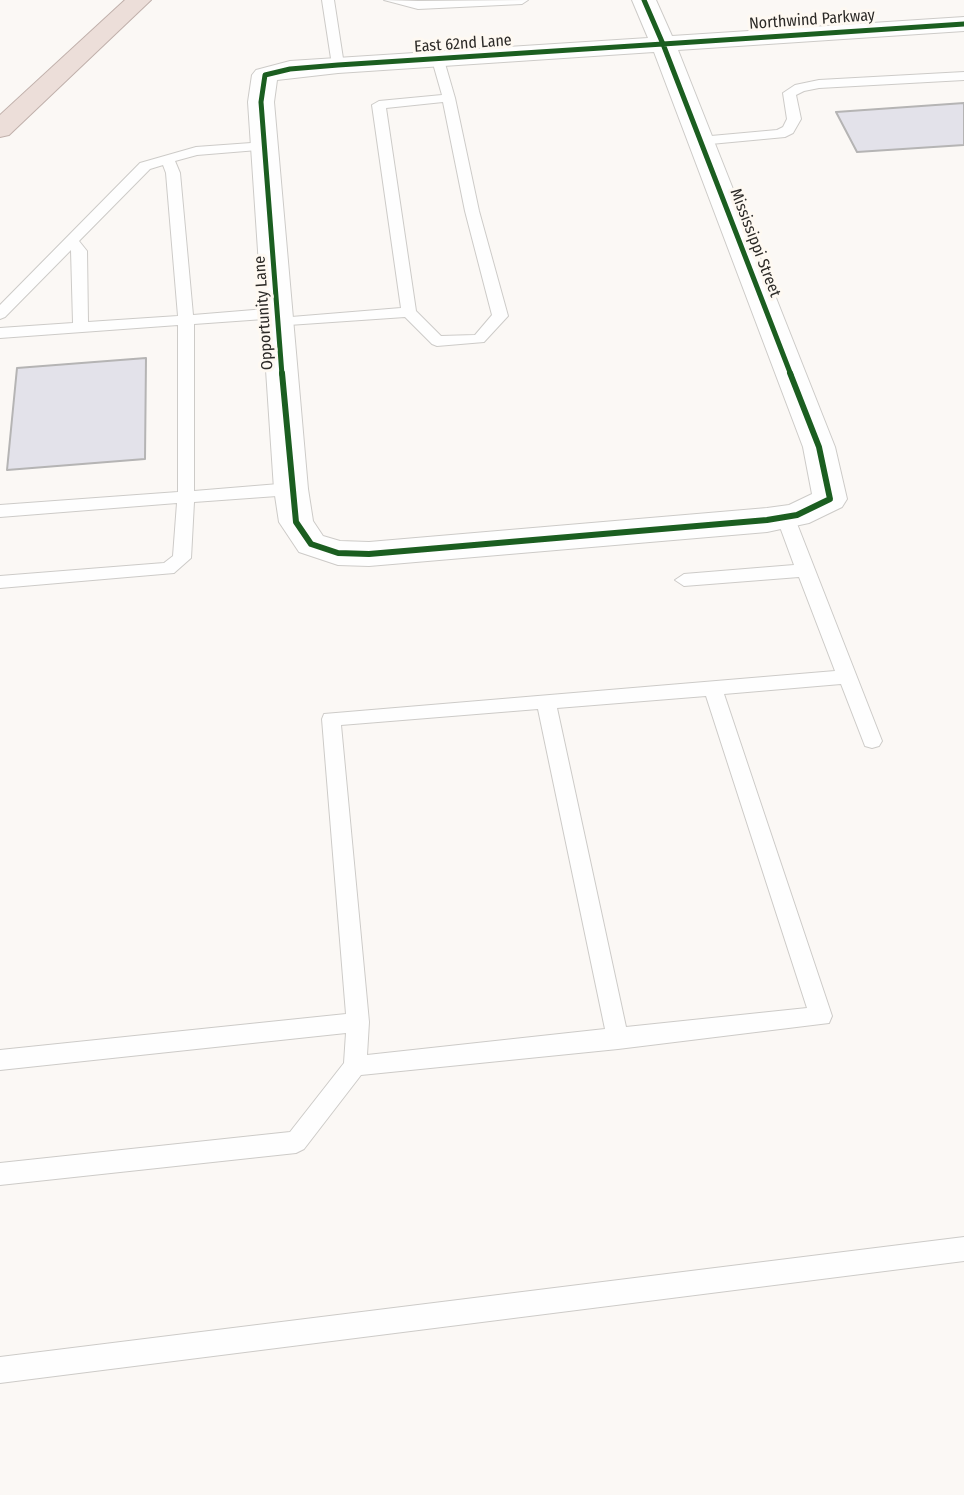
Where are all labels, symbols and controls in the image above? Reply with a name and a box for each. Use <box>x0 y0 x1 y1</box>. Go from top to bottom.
street label: Northwind Parkway <box>748 6 876 34</box>
street label: East 62nd Lane <box>414 31 512 57</box>
street label: Mississippi Street <box>725 186 785 300</box>
street label: Opportunity Lane <box>250 255 278 371</box>

